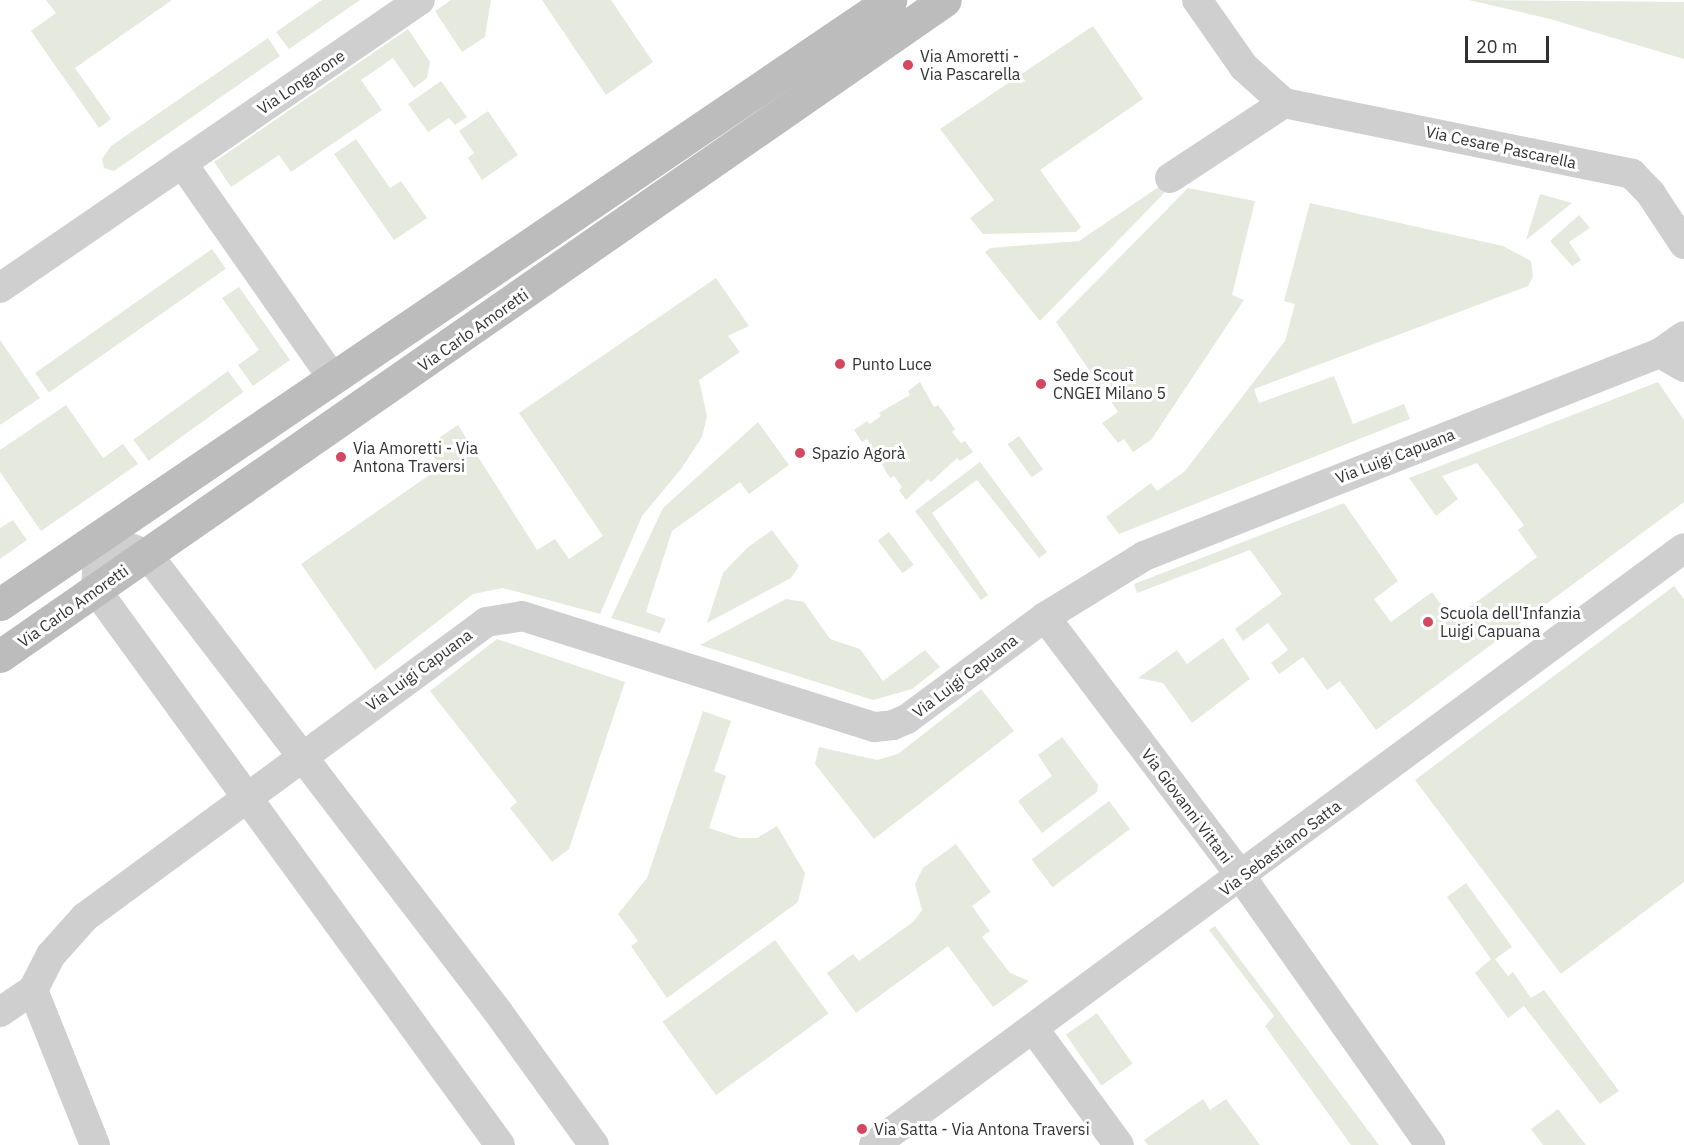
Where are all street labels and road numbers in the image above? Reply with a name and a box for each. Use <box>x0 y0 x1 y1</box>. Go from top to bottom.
street label: Via Longarone <box>254 46 348 118</box>
street label: Via Cesare Pascarella <box>1424 122 1578 172</box>
street label: Via Carlo Amoretti <box>414 285 532 375</box>
street label: Via Luigi Capuana <box>1333 424 1457 488</box>
street label: Via Carlo Amoretti <box>14 561 132 651</box>
street label: Via Luigi Capuana <box>362 625 476 715</box>
street label: Via Luigi Capuana <box>909 630 1021 722</box>
street label: Via Giovanni Vittani <box>1138 745 1236 867</box>
street label: Via Sebastiano Satta <box>1215 796 1345 900</box>

